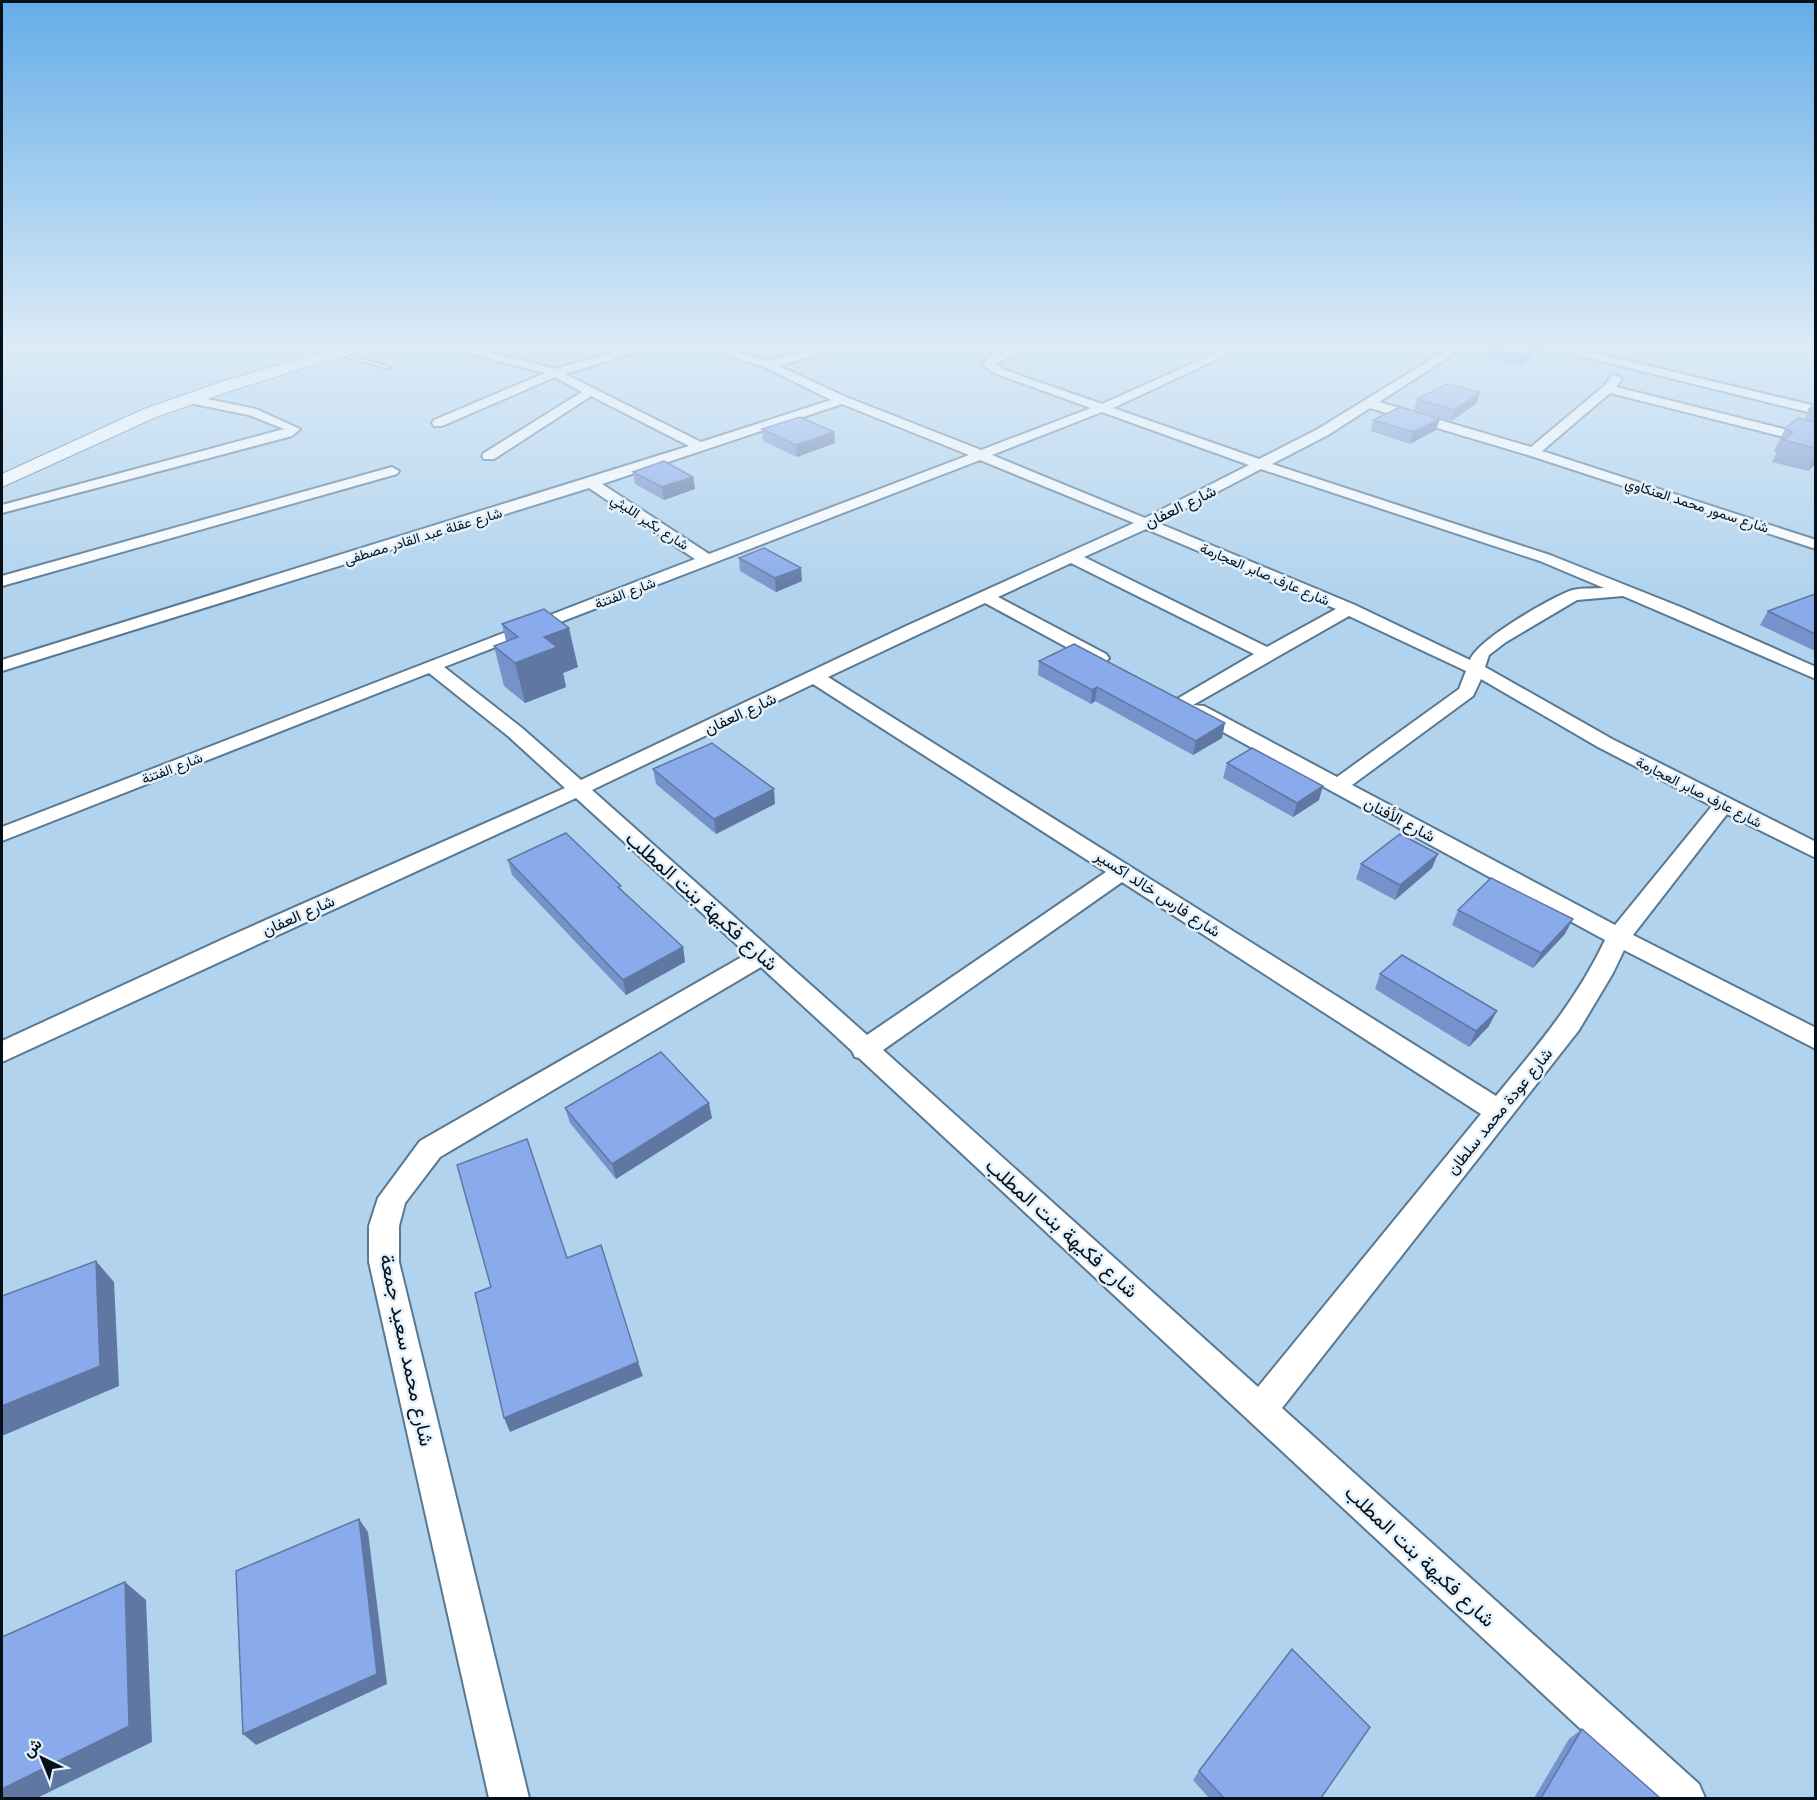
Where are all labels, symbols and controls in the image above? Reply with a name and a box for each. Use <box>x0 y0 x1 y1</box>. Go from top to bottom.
street label: شارع سمور محمد العنكاوي <box>1622 473 1771 540</box>
street label: شارع العفان <box>1141 480 1220 534</box>
street label: شارع بكير الليثي <box>606 490 692 556</box>
street label: شارع عقلة عبد القادر مصطفى <box>342 503 505 571</box>
street label: شارع عارف صابر العجارمة <box>1197 539 1332 611</box>
street label: شارع الفتنة <box>592 573 659 615</box>
street label: شارع العفان <box>701 688 780 740</box>
street label: شارع الفتنة <box>139 748 206 790</box>
street label: شارع عارف صابر العجارمة <box>1632 752 1765 833</box>
street label: شارع الأفنان <box>1360 792 1439 848</box>
street label: شارع فكيهة بنت المطلب <box>619 826 783 977</box>
street label: شارع فارس خالد اكسير <box>1090 844 1224 943</box>
street label: شارع العفان <box>259 890 338 942</box>
street label: شارع عودة محمد سلطان <box>1442 1044 1558 1180</box>
street label: شارع فكيهة بنت المطلب <box>979 1153 1143 1304</box>
street label: شارع محمد سعيد جمعة <box>373 1252 439 1449</box>
street label: شارع فكيهة بنت المطلب <box>1338 1480 1500 1633</box>
north arrow <box>12 1728 72 1788</box>
text: ش <box>18 1733 46 1761</box>

